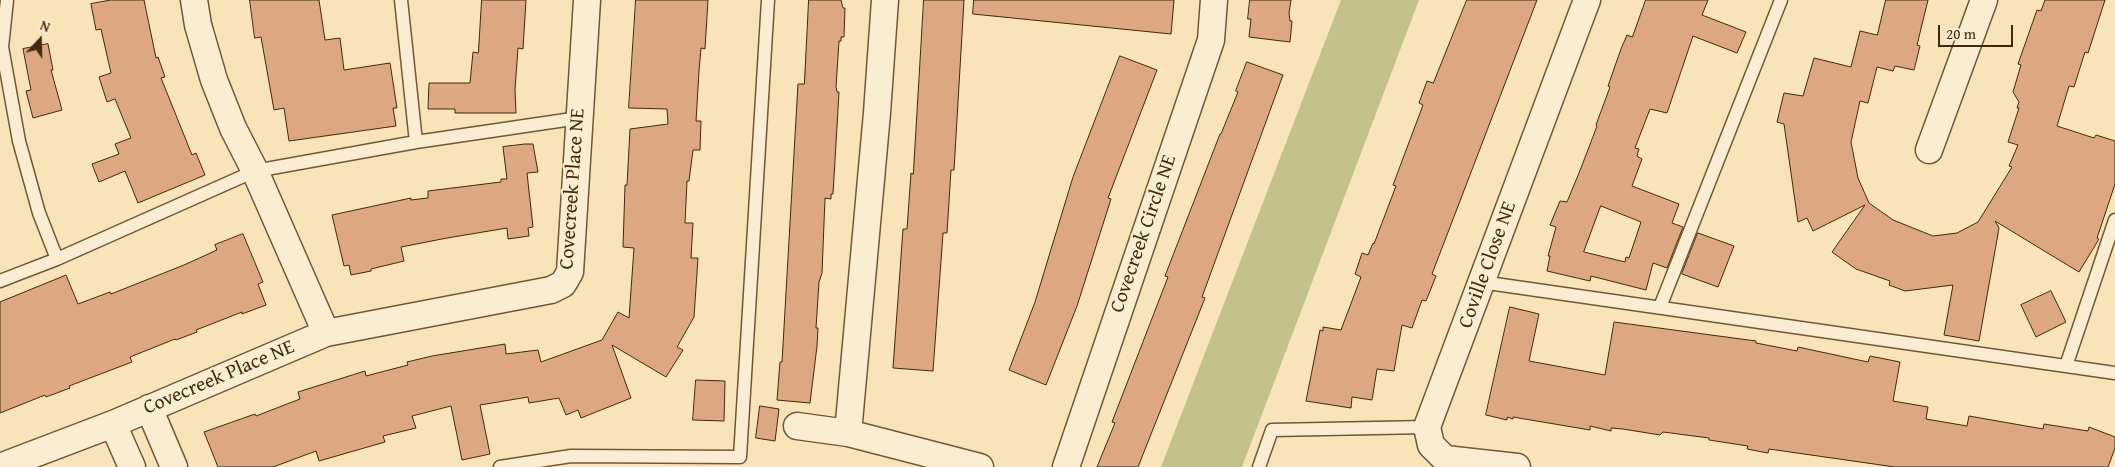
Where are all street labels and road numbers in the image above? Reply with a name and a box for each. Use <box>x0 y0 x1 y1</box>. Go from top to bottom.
street label: Covecreek Place NE <box>555 108 591 270</box>
street label: Covecreek Circle NE <box>1106 152 1182 316</box>
street label: Coville Close NE <box>1454 198 1522 332</box>
street label: Covecreek Place NE <box>140 335 298 421</box>

